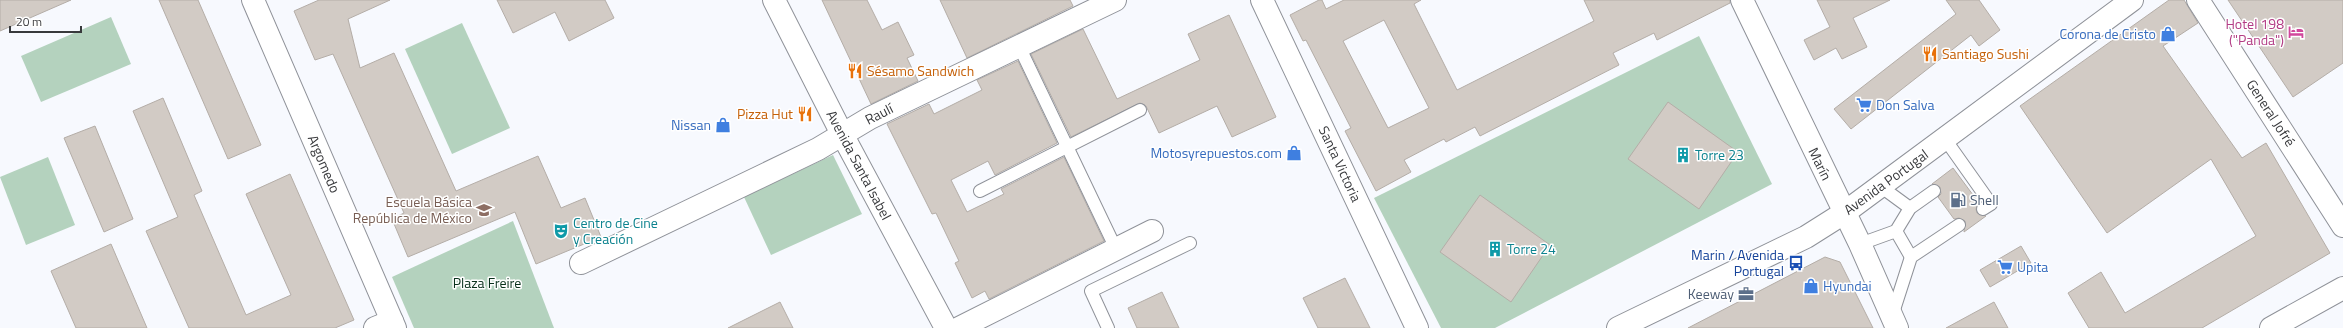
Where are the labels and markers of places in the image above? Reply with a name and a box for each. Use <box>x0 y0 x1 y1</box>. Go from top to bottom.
place label: Hotel 198 ("Panda") <box>2225 13 2284 50</box>
place label: Corona de Cristo <box>2060 23 2156 44</box>
hotel icon: Hotel 198 ("Panda") <box>2287 23 2305 41</box>
shop icon: Corona de Cristo <box>2159 25 2177 43</box>
place label: Santiago Sushi <box>1942 43 2029 64</box>
restaurant icon: Santiago Sushi <box>1921 45 1939 63</box>
place label: Sésamo Sandwich <box>867 60 974 81</box>
restaurant icon: Sésamo Sandwich <box>846 62 864 80</box>
place label: Don Salva <box>1876 94 1935 115</box>
supermarket icon: Don Salva <box>1855 96 1873 114</box>
place label: Pizza Hut <box>737 103 793 124</box>
restaurant icon: Pizza Hut <box>796 105 814 123</box>
place label: Nissan <box>671 114 711 135</box>
shop icon: Nissan <box>714 116 732 134</box>
place label: Motosyrepuestos.com <box>1150 142 1282 163</box>
shop icon: Motosyrepuestos.com <box>1285 144 1303 162</box>
place label: Torre 23 <box>1695 144 1744 165</box>
building icon: Torre 23 <box>1674 146 1692 164</box>
place label: Shell <box>1970 189 1999 210</box>
place label: Escuela Básica República de México <box>353 191 472 228</box>
fuel station icon: Shell <box>1949 191 1967 209</box>
school or university icon: Escuela Básica República de México <box>475 201 493 219</box>
place label: Centro de Cine y Creación <box>573 212 658 249</box>
theatre icon: Centro de Cine y Creación <box>552 222 570 240</box>
place label: Torre 24 <box>1507 238 1556 259</box>
building icon: Torre 24 <box>1486 240 1504 258</box>
place label: Marin / Avenida Portugal <box>1691 244 1784 281</box>
bus stop icon: Marin / Avenida Portugal <box>1787 254 1805 272</box>
place label: Upita <box>2017 256 2048 277</box>
supermarket icon: Upita <box>1996 258 2014 276</box>
place label: Hyundai <box>1823 275 1872 296</box>
shop icon: Hyundai <box>1802 277 1820 295</box>
place label: Keeway <box>1688 283 1734 304</box>
office icon: Keeway <box>1737 285 1755 303</box>

